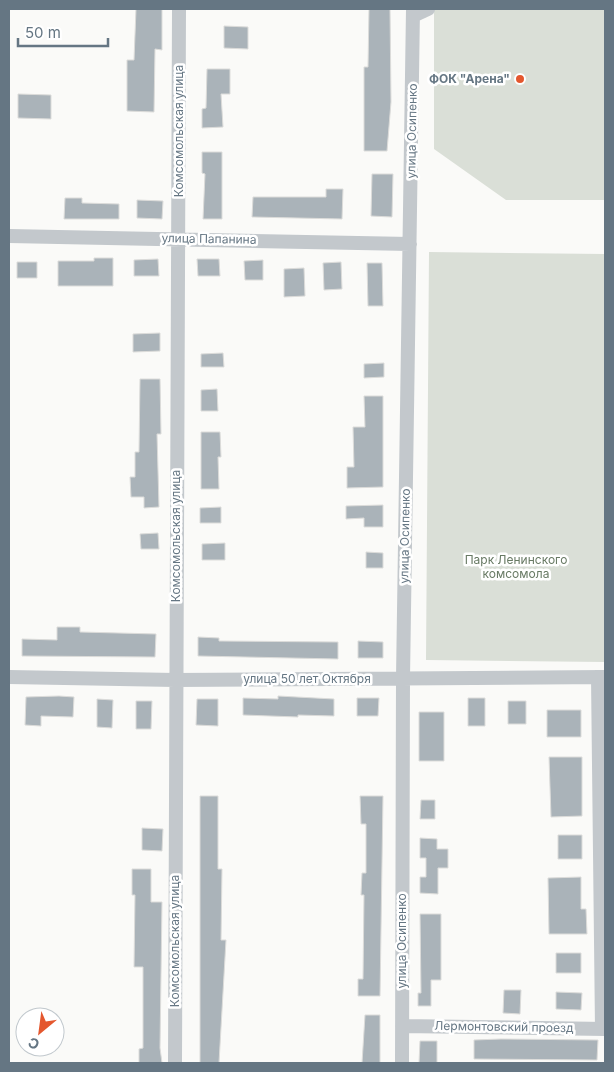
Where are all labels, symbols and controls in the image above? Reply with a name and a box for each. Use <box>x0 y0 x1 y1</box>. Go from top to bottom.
scale bar <box>18 15 108 47</box>
text: 50 m <box>25 23 61 42</box>
street label: Комсомольская улица <box>171 65 186 197</box>
place label: ФОК "Арена" <box>429 71 510 86</box>
marker: ФОК "Арена" <box>514 73 526 85</box>
street label: улица Осипенко <box>403 83 420 179</box>
street label: улица Папанина <box>161 230 257 247</box>
street label: Комсомольская улица <box>168 470 183 602</box>
street label: улица Осипенко <box>396 488 413 584</box>
park label: Парк Ленинского комсомола <box>465 552 567 581</box>
street label: улица 50 лет Октября <box>243 671 371 686</box>
street label: Комсомольская улица <box>167 875 182 1007</box>
street label: улица Осипенко <box>394 893 409 989</box>
north arrow <box>15 1007 65 1057</box>
street label: Лермонтовский проезд <box>434 1018 574 1035</box>
text: С <box>25 1034 42 1054</box>

